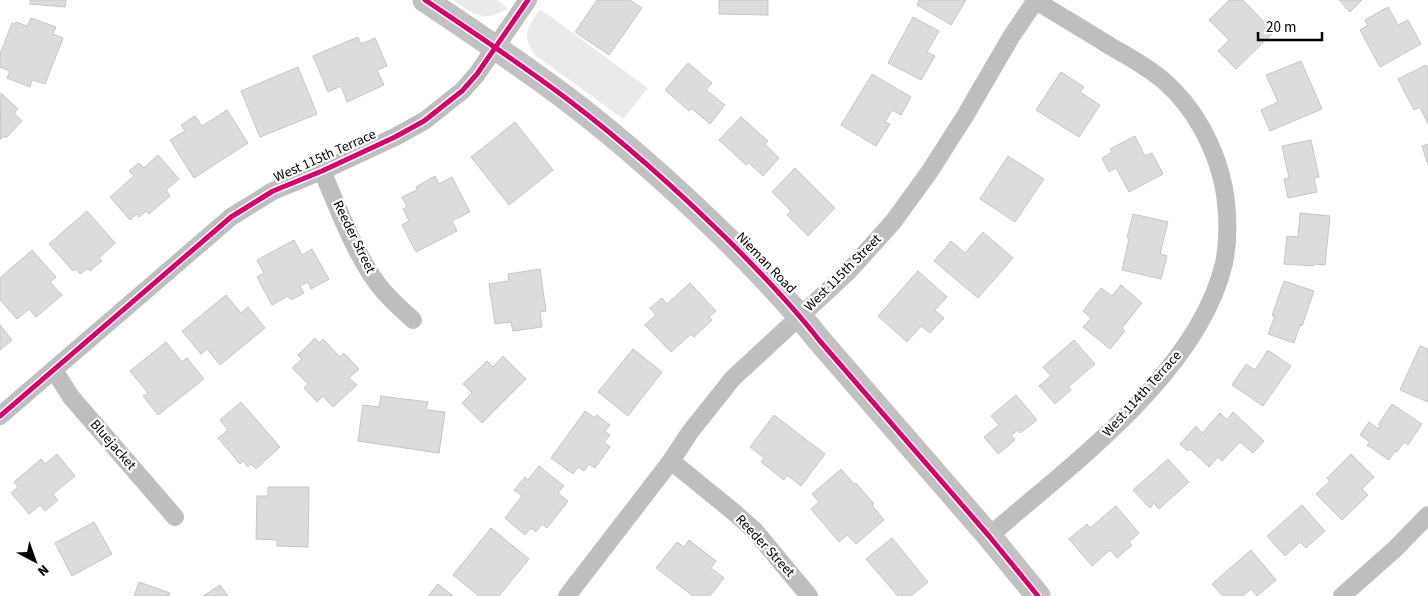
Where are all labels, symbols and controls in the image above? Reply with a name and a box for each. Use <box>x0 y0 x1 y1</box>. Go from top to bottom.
scale bar <box>1258 10 1322 42</box>
text: 20 m <box>1266 17 1296 38</box>
street label: West 115th Terrace <box>271 124 379 188</box>
street label: Reeder Street <box>328 197 380 277</box>
street label: Nieman Road <box>731 228 801 298</box>
street label: West 115th Street <box>800 230 886 316</box>
street label: West 114th Terrace <box>1098 346 1186 442</box>
street label: Bluejacket <box>85 415 141 475</box>
street label: Reeder Street <box>731 510 799 582</box>
north arrow <box>10 536 60 586</box>
text: N <box>33 559 53 581</box>

